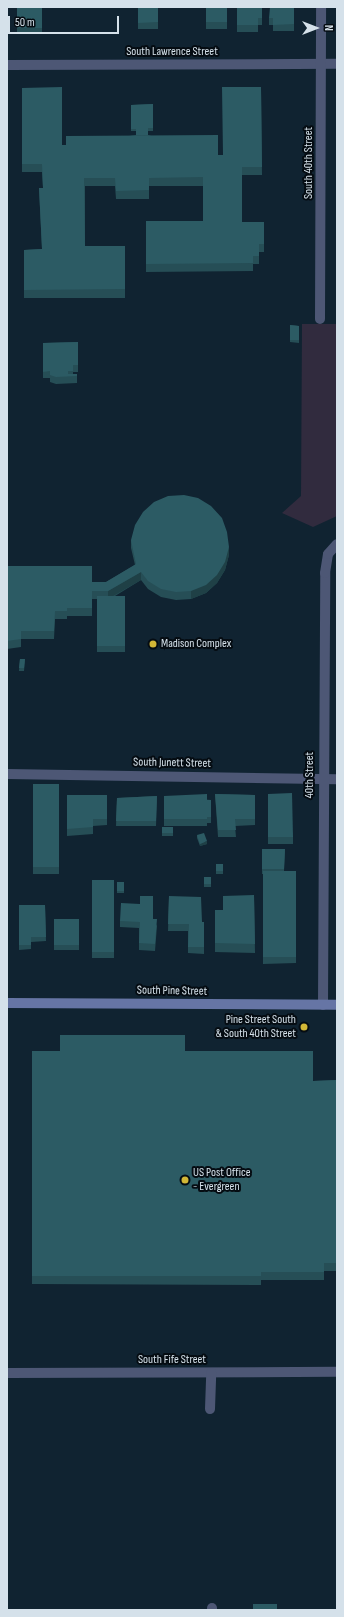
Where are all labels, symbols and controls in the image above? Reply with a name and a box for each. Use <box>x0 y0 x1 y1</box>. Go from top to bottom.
scale bar <box>10 8 121 34</box>
north arrow <box>296 8 336 48</box>
text: 50 m <box>15 15 35 30</box>
text: N <box>322 25 335 31</box>
street label: South Lawrence Street <box>126 45 218 59</box>
street label: South 40th Street <box>302 127 316 199</box>
place label: Madison Complex <box>161 637 231 651</box>
marker: Madison Complex <box>148 639 158 649</box>
street label: 40th Street <box>303 752 317 798</box>
street label: South Junett Street <box>133 755 211 771</box>
street label: South Pine Street <box>137 983 207 999</box>
place label: Pine Street South & South 40th Street <box>216 1013 296 1041</box>
marker: Pine Street South & South 40th Street <box>299 1022 309 1032</box>
place label: US Post Office - Evergreen <box>193 1166 251 1194</box>
marker: US Post Office - Evergreen <box>180 1175 190 1185</box>
street label: South Fife Street <box>138 1353 206 1367</box>

